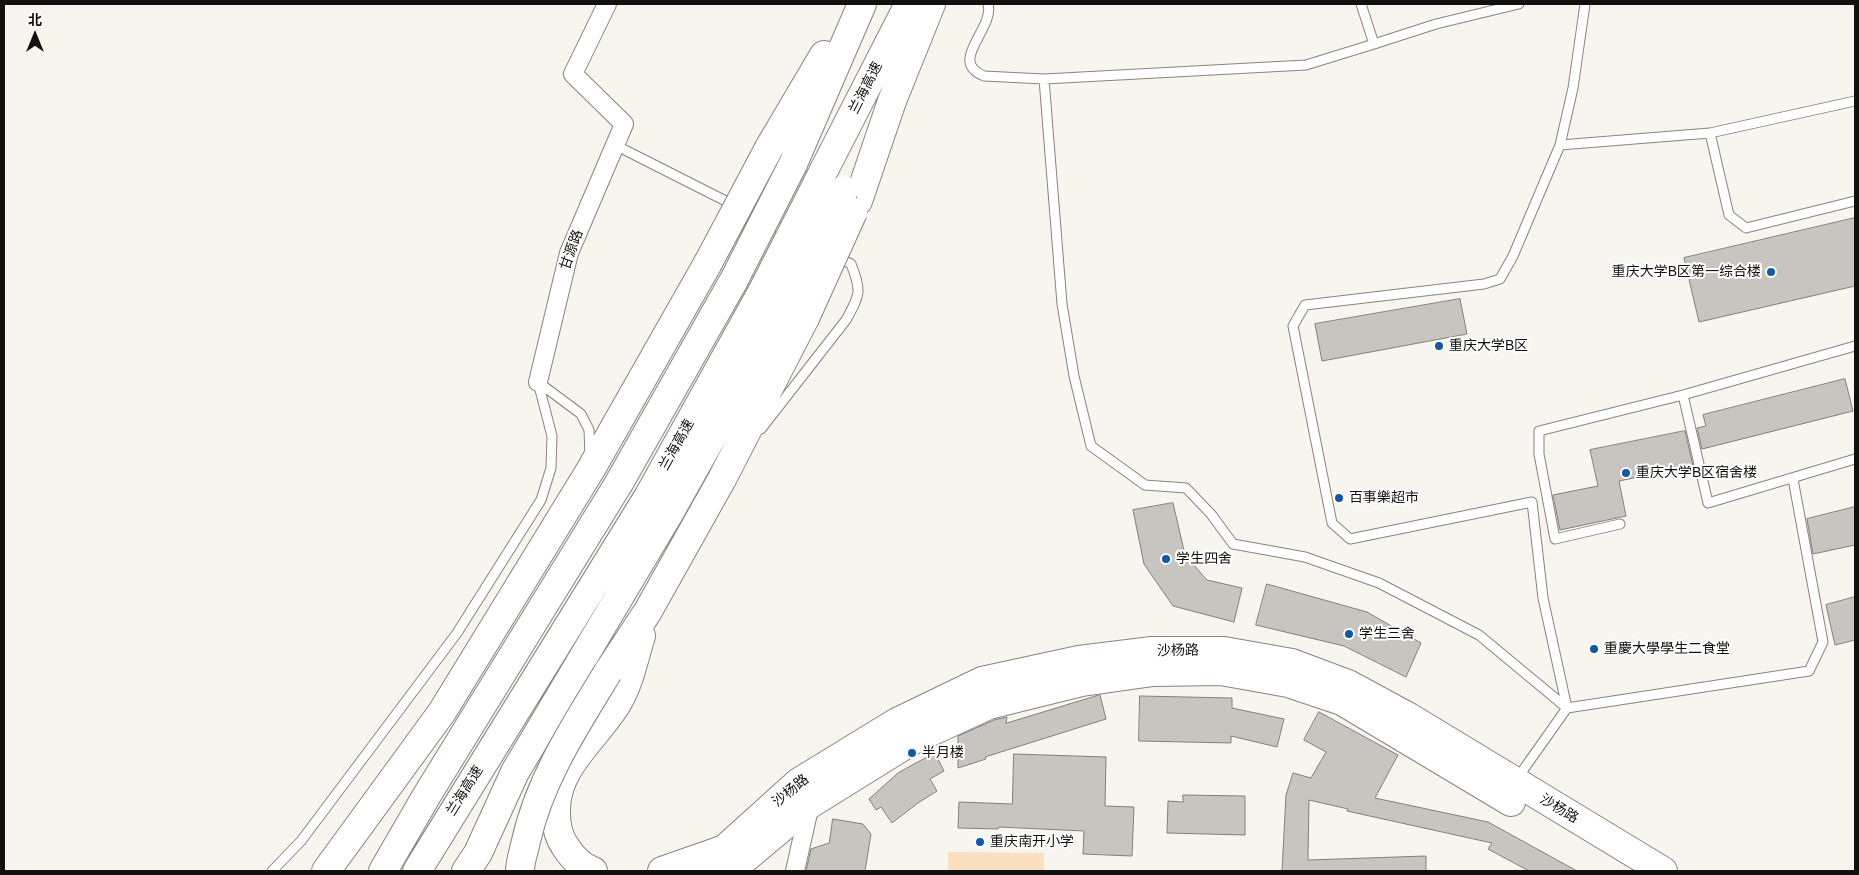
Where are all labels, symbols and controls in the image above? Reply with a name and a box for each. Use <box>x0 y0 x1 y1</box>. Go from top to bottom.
north arrow <box>10 10 60 60</box>
text: 北 <box>28 12 42 28</box>
street label: 兰海高速 <box>846 59 886 117</box>
street label: 甘源路 <box>557 227 587 273</box>
place label: 重庆大学B区第一综合楼 <box>1612 264 1761 280</box>
marker: 重庆大学B区第一综合楼 <box>1765 266 1777 278</box>
place label: 重庆大学B区 <box>1449 338 1528 354</box>
marker: 重庆大学B区 <box>1433 340 1445 352</box>
street label: 兰海高速 <box>656 416 698 474</box>
place label: 重庆大学B区宿舍楼 <box>1636 465 1757 481</box>
marker: 重庆大学B区宿舍楼 <box>1620 467 1632 479</box>
place label: 百事樂超市 <box>1349 490 1419 506</box>
marker: 百事樂超市 <box>1333 492 1345 504</box>
place label: 学生四舍 <box>1176 551 1232 567</box>
marker: 学生四舍 <box>1160 553 1172 565</box>
place label: 学生三舍 <box>1359 626 1415 642</box>
marker: 学生三舍 <box>1343 628 1355 640</box>
place label: 重慶大學學生二食堂 <box>1604 641 1730 657</box>
street label: 沙杨路 <box>1157 642 1199 660</box>
marker: 重慶大學學生二食堂 <box>1588 643 1600 655</box>
place label: 半月楼 <box>922 745 964 761</box>
marker: 半月楼 <box>906 747 918 759</box>
street label: 兰海高速 <box>443 763 487 819</box>
street label: 沙杨路 <box>769 771 813 811</box>
street label: 沙杨路 <box>1537 791 1581 827</box>
place label: 重庆南开小学 <box>990 834 1074 850</box>
marker: 重庆南开小学 <box>974 836 986 848</box>

